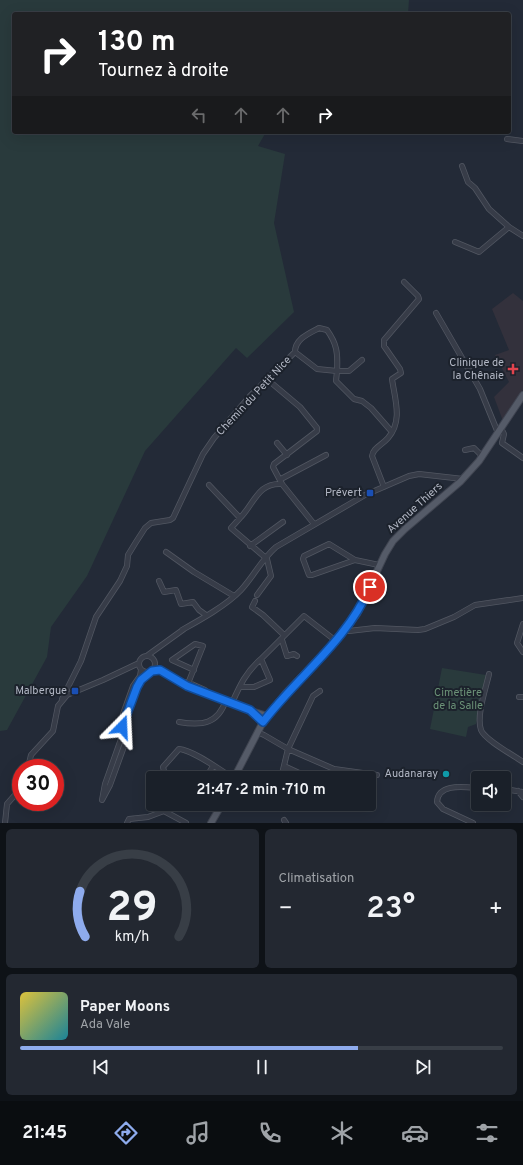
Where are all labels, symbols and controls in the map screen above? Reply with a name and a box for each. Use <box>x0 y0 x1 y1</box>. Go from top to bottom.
text: 130 m <box>98 25 176 61</box>
icon: right <box>32 28 84 80</box>
text: Tournez à droite <box>98 60 229 83</box>
icon: left <box>188 104 210 126</box>
icon: ahead <box>230 104 252 126</box>
icon: ahead <box>272 104 294 126</box>
icon: right <box>314 104 336 126</box>
street label: Chemin du Petit Nice <box>214 353 295 439</box>
place label: Clinique de la Chênaie <box>449 356 504 383</box>
marker: Clinique de la Chênaie <box>507 363 519 375</box>
street label: Avenue Thiers <box>384 479 446 537</box>
place label: Prévert <box>325 486 362 500</box>
marker: Prévert <box>365 488 375 498</box>
pin <box>353 570 387 604</box>
icon: arrive <box>359 576 381 598</box>
place label: Malbergue <box>15 684 67 698</box>
marker: Malbergue <box>70 686 80 696</box>
park label: Cimetière de la Salle <box>433 686 483 713</box>
position arrow <box>101 706 143 748</box>
speed limit sign: 30 <box>12 759 64 811</box>
place label: Audanaray <box>385 767 438 781</box>
marker: Audanaray <box>441 769 451 779</box>
map controls <box>471 771 511 811</box>
button: sound <box>471 771 511 811</box>
text: 21:47 · 2 min · 710 m <box>196 781 326 800</box>
text: Climatisation <box>279 871 354 887</box>
text: 29 <box>107 882 158 935</box>
text: 23° <box>366 891 415 928</box>
text: − <box>279 896 293 923</box>
text: + <box>489 896 503 923</box>
text: km/h <box>115 927 150 945</box>
text: Paper Moons <box>80 998 170 1017</box>
text: Ada Vale <box>80 1017 130 1033</box>
icon: previous <box>90 1056 112 1078</box>
icon: pause <box>251 1056 273 1078</box>
icon: next <box>412 1056 434 1078</box>
icon: directions <box>112 1119 140 1147</box>
icon: music <box>184 1119 212 1147</box>
icon: phone <box>256 1119 284 1147</box>
icon: climate <box>328 1119 356 1147</box>
icon: car <box>401 1119 429 1147</box>
icon: filters <box>473 1119 501 1147</box>
text: 21:45 <box>22 1122 67 1145</box>

